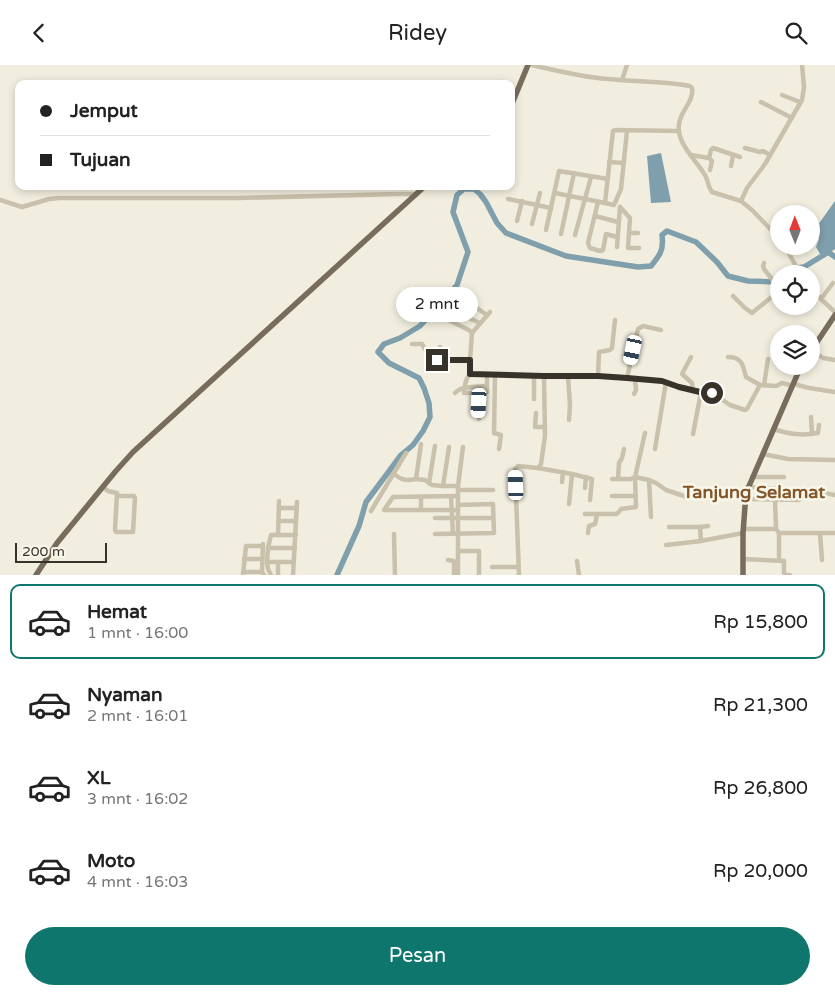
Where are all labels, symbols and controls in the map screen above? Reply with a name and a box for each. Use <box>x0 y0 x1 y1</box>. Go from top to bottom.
icon: back <box>25 19 53 47</box>
icon: search <box>782 19 810 47</box>
text: Ridey <box>388 20 447 46</box>
text: Jemput <box>70 100 138 122</box>
text: Tujuan <box>70 149 131 171</box>
north arrow <box>770 205 820 255</box>
map controls <box>770 205 820 375</box>
button: locate <box>770 265 820 315</box>
callout: 2 mnt <box>396 287 478 323</box>
text: 2 mnt <box>415 294 459 314</box>
button: layers <box>770 325 820 375</box>
car <box>622 334 643 366</box>
route end <box>426 349 448 371</box>
route start <box>701 382 723 404</box>
car <box>470 388 487 418</box>
car <box>507 470 524 500</box>
district label: Tanjung Selamat <box>682 481 825 503</box>
scale bar <box>15 540 108 563</box>
text: 200 m <box>22 543 65 560</box>
icon: car <box>27 599 72 644</box>
text: Hemat <box>87 601 147 623</box>
text: Rp 15,800 <box>713 611 808 633</box>
text: 1 mnt · 16:00 <box>87 623 188 643</box>
icon: car <box>27 682 72 727</box>
text: Nyaman <box>87 684 163 706</box>
text: Rp 21,300 <box>713 694 808 716</box>
text: 2 mnt · 16:01 <box>87 706 188 726</box>
icon: car <box>27 765 72 810</box>
text: XL <box>87 767 111 789</box>
text: Rp 26,800 <box>713 777 808 799</box>
text: 3 mnt · 16:02 <box>87 789 188 809</box>
icon: car <box>27 848 72 893</box>
text: Moto <box>87 850 135 872</box>
text: Rp 20,000 <box>713 860 808 882</box>
text: 4 mnt · 16:03 <box>87 872 188 892</box>
button: Pesan <box>25 927 810 985</box>

